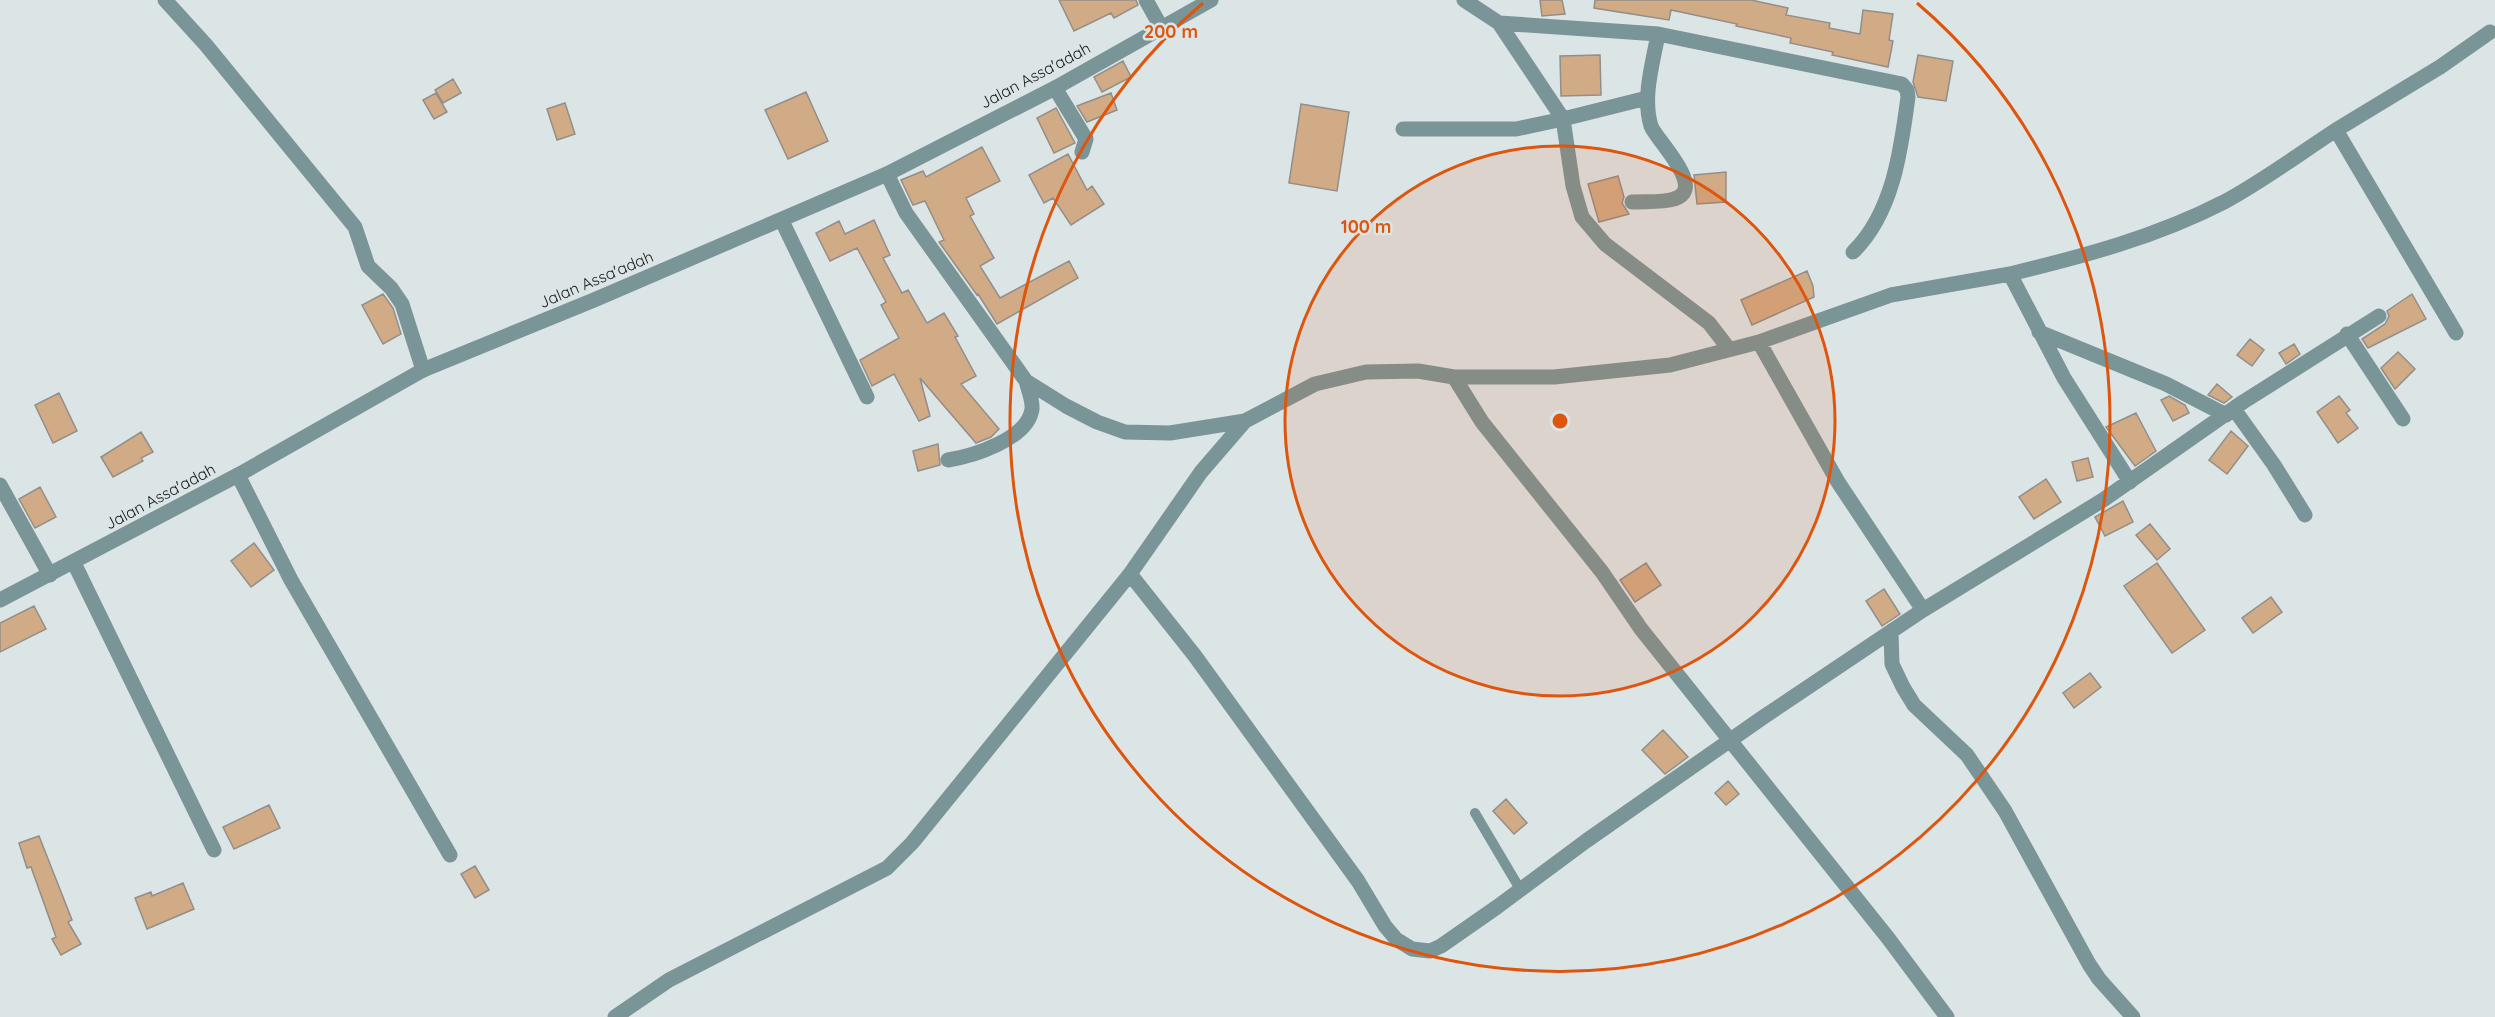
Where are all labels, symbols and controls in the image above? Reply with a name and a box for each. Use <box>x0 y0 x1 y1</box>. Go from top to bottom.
text: 200 m <box>1144 20 1198 43</box>
street label: Jalan Assa'adah <box>976 37 1094 113</box>
text: 100 m <box>1341 215 1391 238</box>
street label: Jalan Assa'adah <box>536 246 656 312</box>
centre of rings <box>1550 411 1570 431</box>
street label: Jalan Assa'adah <box>101 458 219 534</box>

